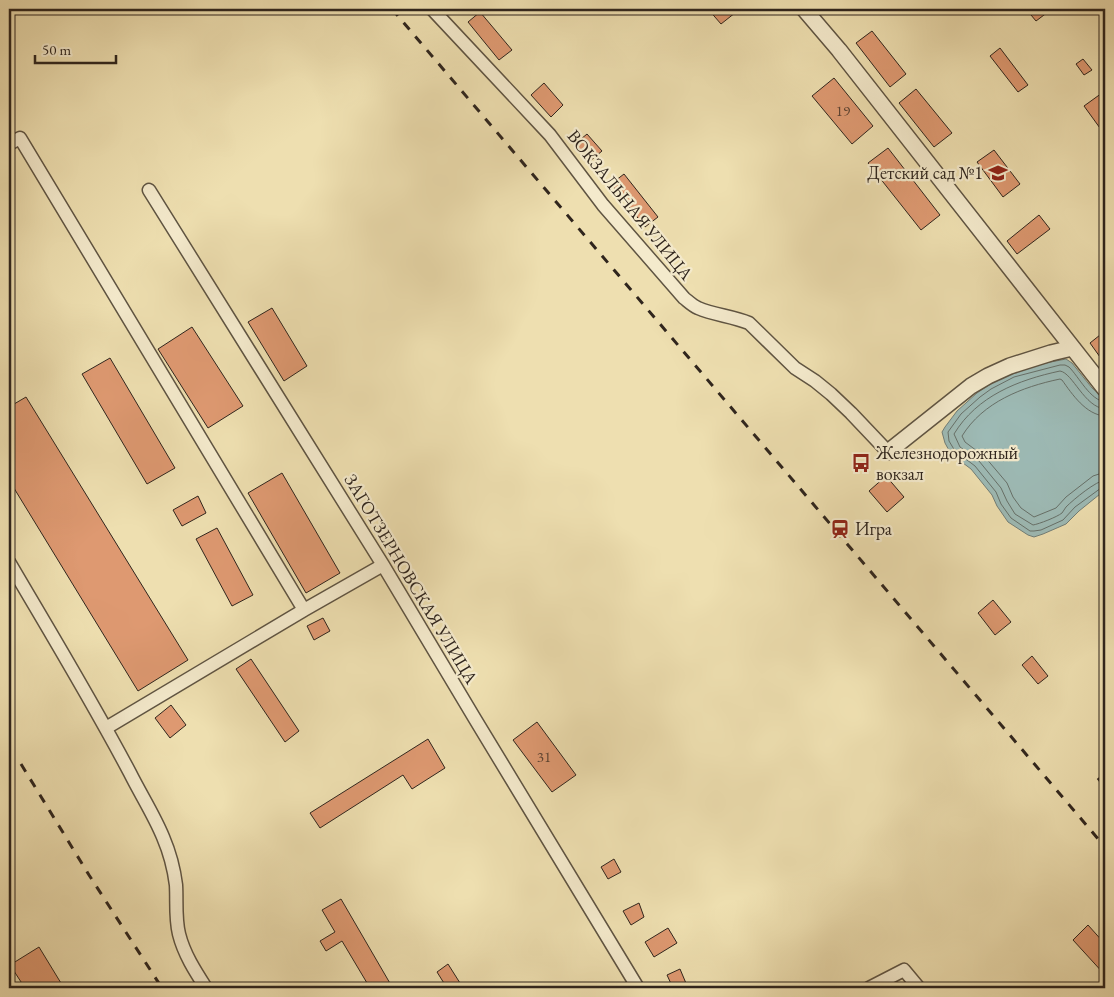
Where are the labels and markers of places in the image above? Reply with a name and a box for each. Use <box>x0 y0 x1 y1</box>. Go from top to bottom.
place label: Детский сад №1 <box>867 161 983 184</box>
school or university icon: Детский сад №1 <box>987 162 1009 184</box>
place label: Железнодорожный вокзал <box>875 441 1019 485</box>
bus stop icon: Железнодорожный вокзал <box>850 452 872 474</box>
place label: Игра <box>855 517 893 540</box>
station icon: Игра <box>829 518 851 540</box>

